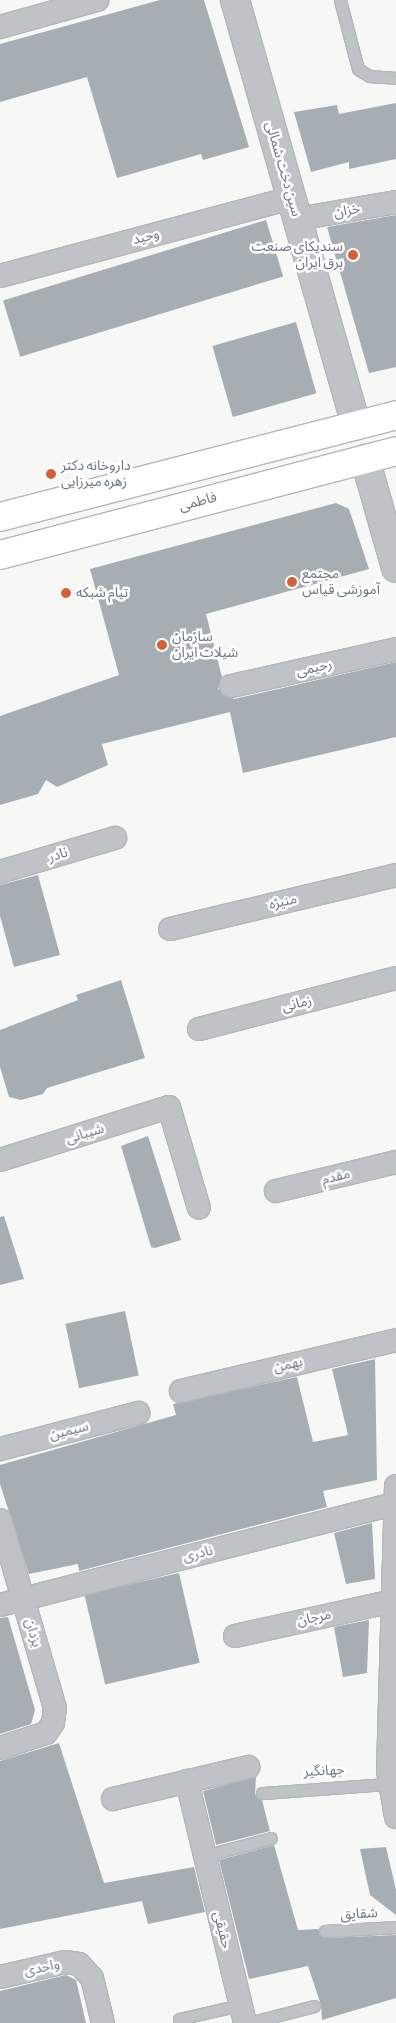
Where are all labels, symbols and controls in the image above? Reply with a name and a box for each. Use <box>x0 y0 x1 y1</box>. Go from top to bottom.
street label: سین دخت شمالی <box>261 119 305 219</box>
street label: خزان <box>333 200 361 222</box>
street label: وحید <box>131 225 161 249</box>
place label: سندیکای صنعت برق ایران <box>251 239 343 272</box>
marker: سندیکای صنعت برق ایران <box>347 249 359 261</box>
place label: داروخانه دکتر زهره میرزایی <box>61 458 131 491</box>
marker: داروخانه دکتر زهره میرزایی <box>45 468 57 480</box>
street label: فاطمی <box>177 489 219 515</box>
place label: مجتمع آموزشی قیاس <box>302 566 380 598</box>
marker: مجتمع آموزشی قیاس <box>286 576 298 588</box>
place label: تیام شبکه <box>76 585 128 601</box>
marker: تیام شبکه <box>60 587 72 599</box>
place label: سازمان شیلات ایران <box>172 629 238 662</box>
marker: سازمان شیلات ایران <box>156 639 168 651</box>
street label: رحیمی <box>294 656 334 680</box>
street label: نادر <box>46 844 70 866</box>
street label: منیژه <box>267 891 299 913</box>
street label: زمانی <box>280 992 314 1016</box>
street label: شیبانی <box>64 1120 106 1148</box>
street label: مقدم <box>320 1165 352 1189</box>
street label: بهمن <box>272 1354 304 1376</box>
street label: سیمین <box>48 1418 90 1444</box>
street label: نادری <box>181 1542 215 1566</box>
street label: مرجان <box>296 1606 332 1630</box>
street label: یزدان <box>21 1617 45 1649</box>
street label: جهانگیر <box>303 1762 345 1780</box>
street label: شقایق <box>340 1905 378 1923</box>
street label: حقیقی <box>209 1910 235 1950</box>
street label: واحدی <box>23 1956 61 1980</box>

